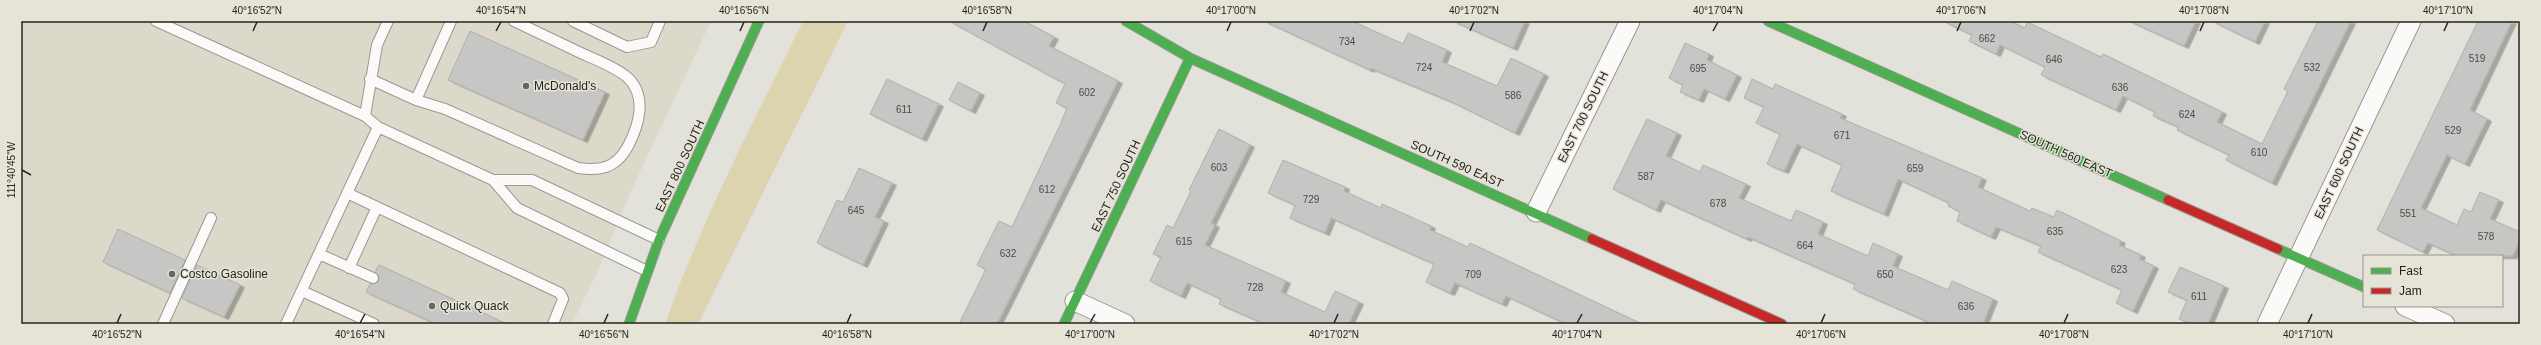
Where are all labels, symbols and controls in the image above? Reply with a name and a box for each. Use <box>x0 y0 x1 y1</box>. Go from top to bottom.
text: 40°16'52"N <box>232 5 282 16</box>
text: 40°16'54"N <box>476 5 526 16</box>
text: 40°16'56"N <box>719 5 769 16</box>
text: 40°16'58"N <box>962 5 1012 16</box>
text: 40°17'00"N <box>1206 5 1256 16</box>
text: 40°17'02"N <box>1449 5 1499 16</box>
text: 40°17'04"N <box>1693 5 1743 16</box>
text: 40°17'06"N <box>1936 5 1986 16</box>
text: 40°17'08"N <box>2179 5 2229 16</box>
text: 40°17'10"N <box>2423 5 2473 16</box>
house number: 662 <box>1979 33 1996 44</box>
house number: 734 <box>1339 36 1356 47</box>
house number: 519 <box>2469 53 2486 64</box>
house number: 646 <box>2046 54 2063 65</box>
house number: 724 <box>1416 62 1433 73</box>
house number: 532 <box>2304 62 2321 73</box>
house number: 695 <box>1690 63 1707 74</box>
street label: EAST 700 SOUTH <box>1555 69 1611 165</box>
place label: McDonald's <box>534 79 596 93</box>
marker: McDonald's <box>521 81 531 91</box>
house number: 636 <box>2112 82 2129 93</box>
house number: 602 <box>1079 87 1096 98</box>
house number: 586 <box>1505 90 1522 101</box>
house number: 611 <box>896 104 912 115</box>
house number: 624 <box>2179 109 2196 120</box>
street label: EAST 800 SOUTH <box>653 118 707 214</box>
street label: EAST 600 SOUTH <box>2312 125 2366 221</box>
house number: 529 <box>2445 125 2462 136</box>
street label: SOUTH 560 EAST <box>2017 127 2115 181</box>
house number: 671 <box>1834 130 1851 141</box>
street label: SOUTH 590 EAST <box>1408 137 1506 191</box>
street label: EAST 750 SOUTH <box>1089 138 1143 234</box>
text: 111°40'45"W <box>6 141 17 198</box>
house number: 610 <box>2251 147 2268 158</box>
house number: 603 <box>1211 162 1228 173</box>
house number: 659 <box>1907 163 1924 174</box>
house number: 587 <box>1638 171 1655 182</box>
house number: 612 <box>1039 184 1056 195</box>
house number: 729 <box>1303 194 1320 205</box>
house number: 678 <box>1710 198 1727 209</box>
house number: 645 <box>848 205 865 216</box>
house number: 551 <box>2400 208 2417 219</box>
house number: 635 <box>2047 226 2064 237</box>
house number: 578 <box>2478 231 2495 242</box>
house number: 615 <box>1176 236 1193 247</box>
house number: 664 <box>1797 240 1814 251</box>
house number: 632 <box>1000 248 1017 259</box>
legend <box>2363 255 2503 307</box>
house number: 623 <box>2111 264 2128 275</box>
text: Fast <box>2399 264 2423 278</box>
place label: Costco Gasoline <box>180 267 268 281</box>
marker: Costco Gasoline <box>167 269 177 279</box>
house number: 709 <box>1465 269 1482 280</box>
house number: 650 <box>1877 269 1894 280</box>
house number: 728 <box>1247 282 1264 293</box>
text: Jam <box>2399 284 2422 298</box>
house number: 611 <box>2191 291 2207 302</box>
place label: Quick Quack <box>440 299 510 313</box>
marker: Quick Quack <box>427 301 437 311</box>
house number: 636 <box>1958 301 1975 312</box>
text: 40°16'52"N <box>92 329 142 340</box>
text: 40°16'54"N <box>335 329 385 340</box>
text: 40°16'56"N <box>579 329 629 340</box>
text: 40°16'58"N <box>822 329 872 340</box>
text: 40°17'00"N <box>1065 329 1115 340</box>
text: 40°17'02"N <box>1309 329 1359 340</box>
text: 40°17'04"N <box>1552 329 1602 340</box>
text: 40°17'06"N <box>1796 329 1846 340</box>
text: 40°17'08"N <box>2039 329 2089 340</box>
text: 40°17'10"N <box>2283 329 2333 340</box>

